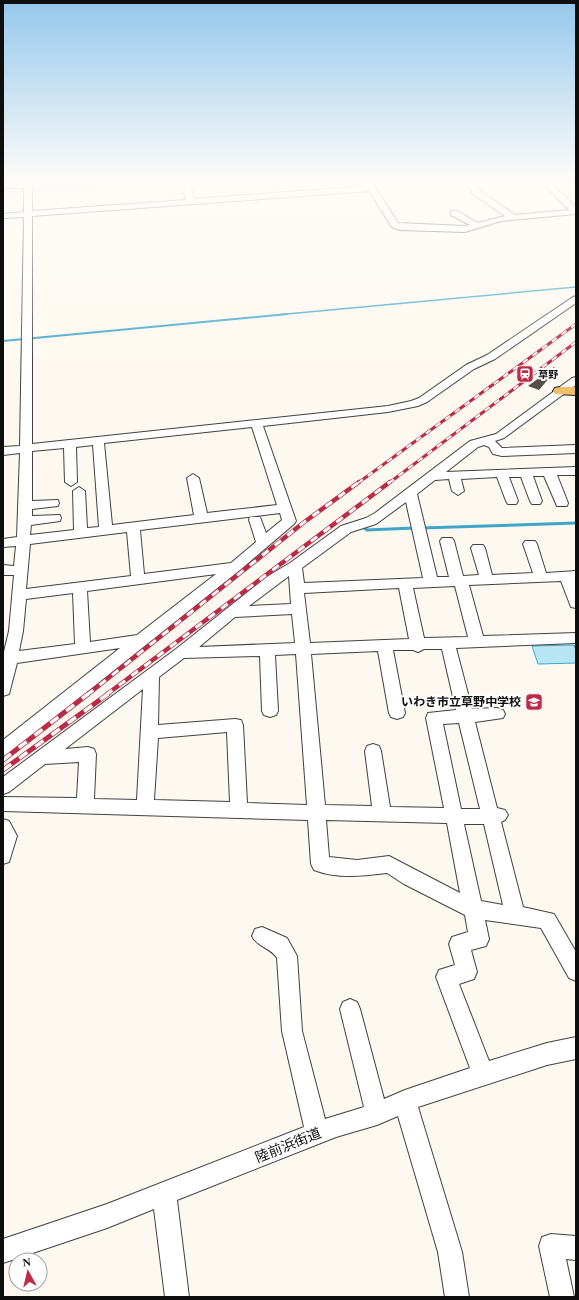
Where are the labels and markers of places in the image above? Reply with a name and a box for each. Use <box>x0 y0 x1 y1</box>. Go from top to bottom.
station icon: 草野 <box>515 364 535 384</box>
place label: 草野 <box>538 369 559 380</box>
school or university icon: いわき市立草野中学校 <box>524 692 544 712</box>
place label: いわき市立草野中学校 <box>401 695 521 709</box>

